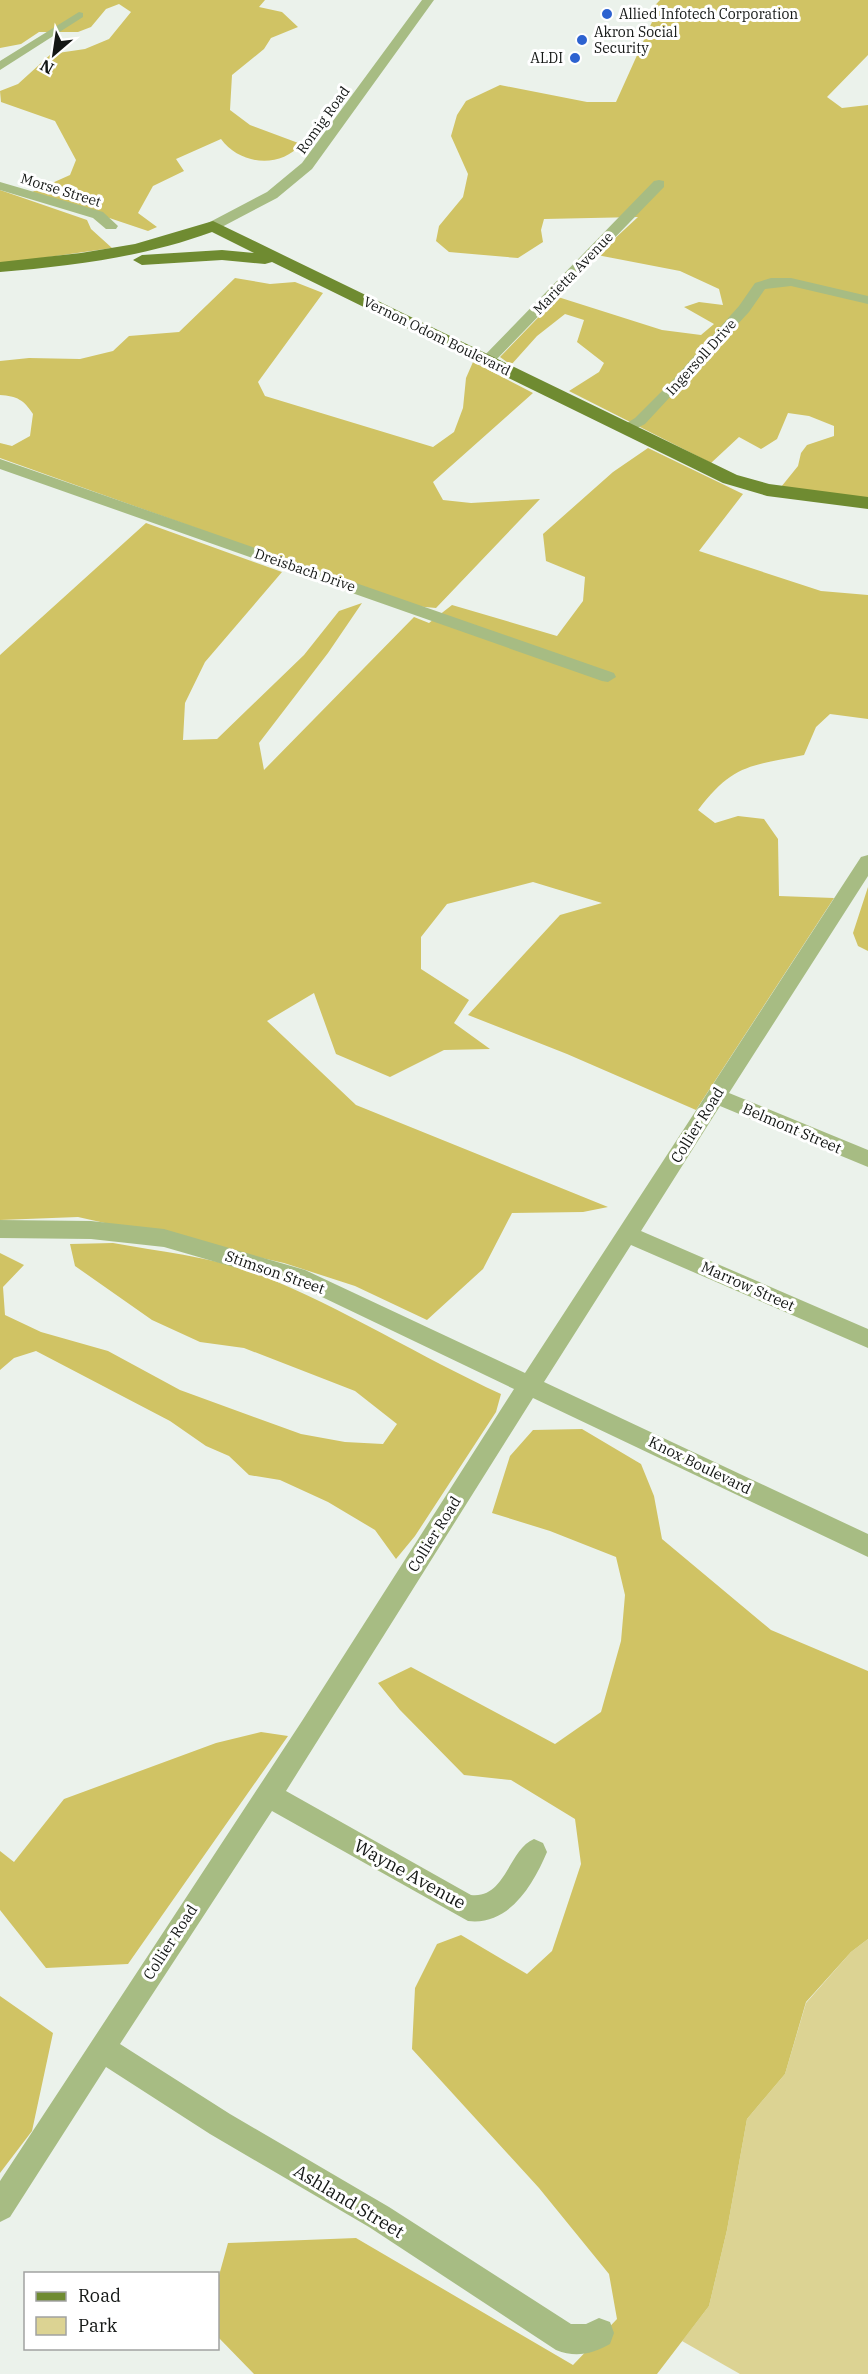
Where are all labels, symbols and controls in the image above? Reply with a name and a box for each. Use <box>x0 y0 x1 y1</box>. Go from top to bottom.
place label: Allied Infotech Corporation <box>619 5 798 23</box>
marker: Allied Infotech Corporation <box>600 7 614 21</box>
place label: Akron Social Security <box>594 23 678 57</box>
north arrow <box>24 24 84 84</box>
marker: Akron Social Security <box>575 33 589 47</box>
place label: ALDI <box>530 49 563 67</box>
marker: ALDI <box>568 51 582 65</box>
text: N <box>36 55 57 79</box>
street label: Romig Road <box>292 82 354 157</box>
street label: Morse Street <box>19 169 103 211</box>
street label: Marietta Avenue <box>529 228 617 318</box>
street label: Vernon Odom Boulevard <box>360 292 514 380</box>
street label: Ingersoll Drive <box>662 315 740 399</box>
street label: Dreisbach Drive <box>252 544 358 596</box>
street label: Collier Road <box>666 1084 728 1166</box>
street label: Belmont Street <box>740 1099 844 1157</box>
street label: Stimson Street <box>223 1246 327 1298</box>
street label: Marrow Street <box>698 1257 798 1315</box>
street label: Knox Boulevard <box>645 1432 755 1498</box>
street label: Collier Road <box>403 1493 465 1575</box>
street label: Wayne Avenue <box>350 1834 470 1914</box>
street label: Collier Road <box>139 1901 201 1983</box>
street label: Ashland Street <box>290 2159 408 2243</box>
legend <box>24 2272 219 2350</box>
text: Road <box>78 2284 121 2307</box>
text: Park <box>78 2314 118 2337</box>

